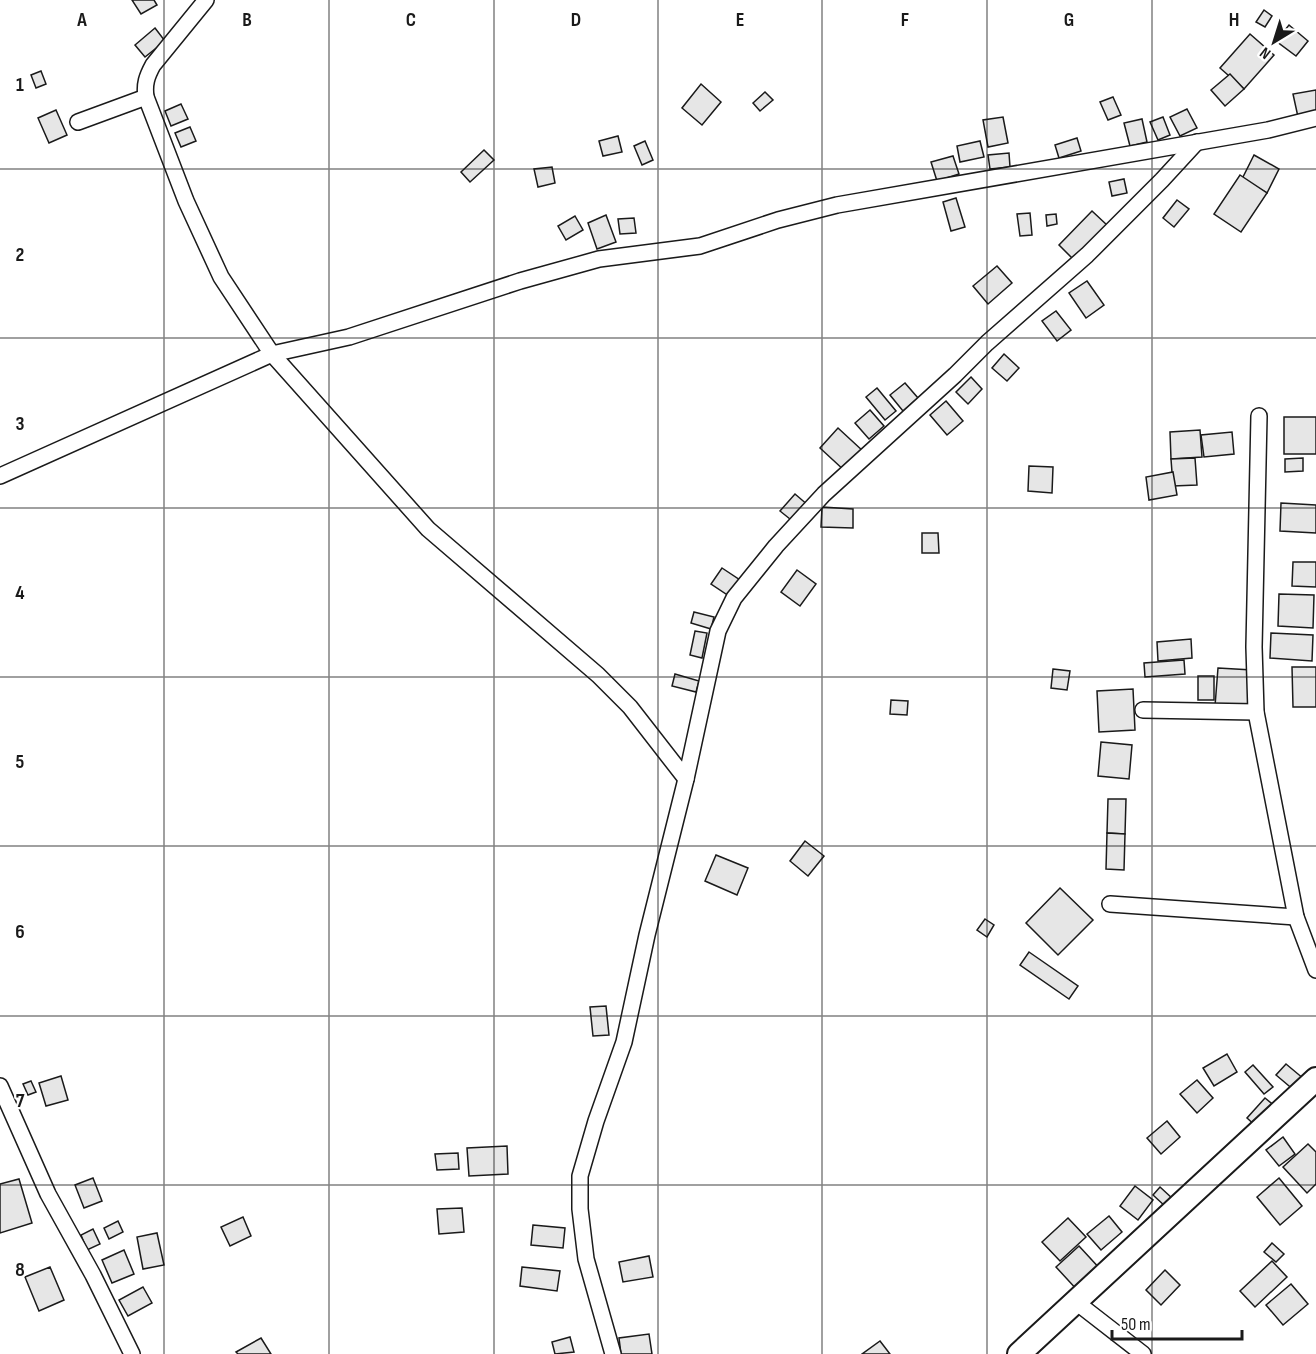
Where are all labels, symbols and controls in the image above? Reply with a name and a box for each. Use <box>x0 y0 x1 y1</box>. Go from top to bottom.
text: A <box>76 8 87 32</box>
text: B <box>242 8 252 32</box>
text: C <box>406 8 416 32</box>
text: D <box>571 8 581 32</box>
text: E <box>736 8 744 32</box>
text: F <box>901 8 909 32</box>
text: G <box>1064 8 1074 32</box>
text: H <box>1229 8 1239 32</box>
north arrow <box>1244 12 1304 72</box>
text: N <box>1256 43 1275 63</box>
text: 1 <box>16 73 24 97</box>
text: 2 <box>16 243 24 267</box>
text: 3 <box>16 412 25 436</box>
text: 4 <box>15 581 25 605</box>
text: 5 <box>16 750 25 774</box>
text: 6 <box>15 920 25 944</box>
text: 7 <box>16 1089 25 1113</box>
text: 8 <box>15 1258 25 1282</box>
scale bar <box>1112 1303 1242 1341</box>
text: 50 m <box>1121 1314 1151 1335</box>

